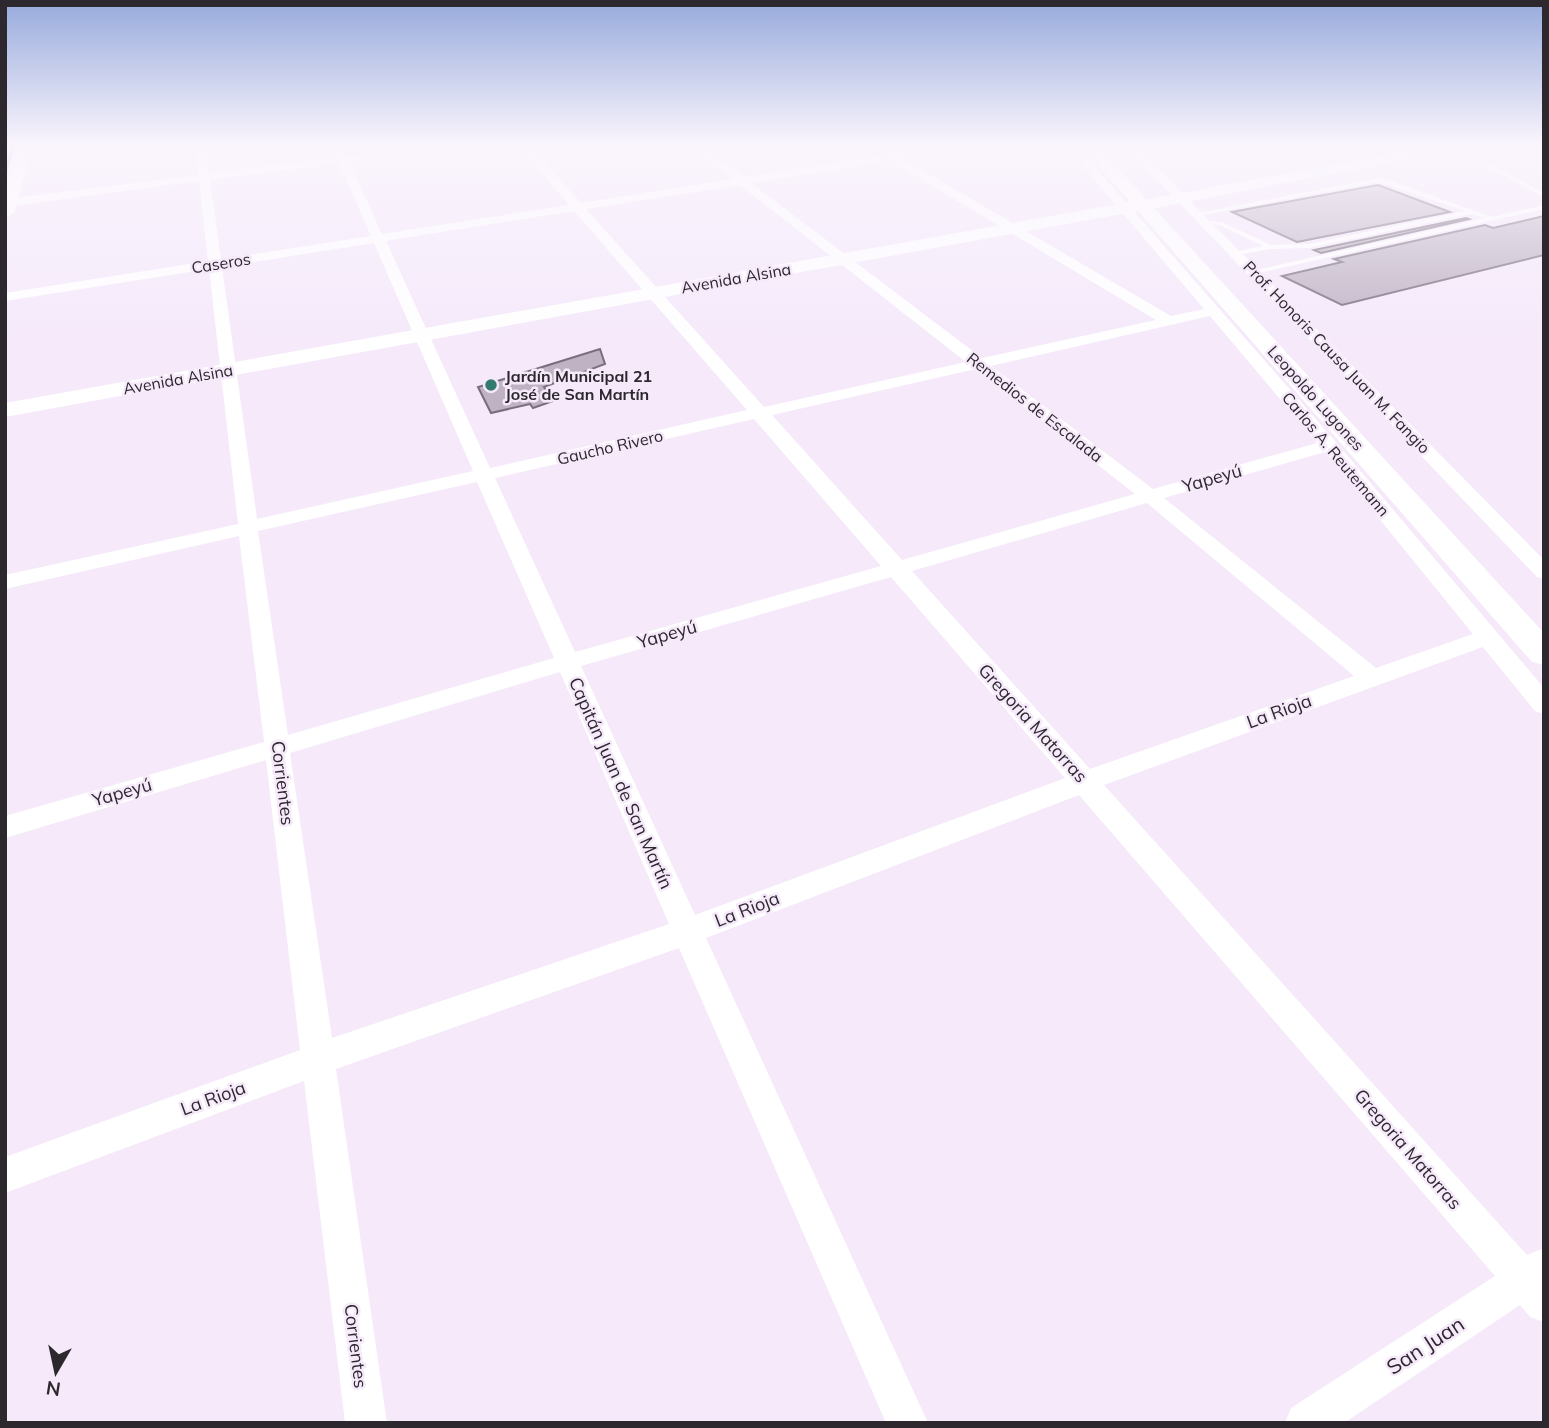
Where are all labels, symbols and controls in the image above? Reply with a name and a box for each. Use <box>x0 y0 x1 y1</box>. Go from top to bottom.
street label: Caseros <box>190 248 252 278</box>
street label: Prof. Honoris Causa Juan M. Fangio <box>1239 256 1435 458</box>
street label: Avenida Alsina <box>679 258 793 298</box>
street label: Leopoldo Lugones <box>1264 341 1368 455</box>
street label: Remedios de Escalada <box>963 348 1107 466</box>
street label: Avenida Alsina <box>121 359 235 399</box>
place label: Jardín Municipal 21 José de San Martín <box>505 366 652 404</box>
marker: Jardín Municipal 21 José de San Martín <box>483 377 499 393</box>
street label: Carlos A. Reutemann <box>1278 388 1394 520</box>
street label: Gaucho Rivero <box>555 425 665 469</box>
street label: Yapeyú <box>1179 459 1244 498</box>
street label: Yapeyú <box>634 615 699 654</box>
street label: Gregoria Matorras <box>974 659 1093 787</box>
street label: Capitán Juan de San Martín <box>564 673 678 893</box>
street label: La Rioja <box>1243 689 1315 733</box>
street label: Corrientes <box>266 740 300 826</box>
street label: Yapeyú <box>89 773 154 812</box>
street label: La Rioja <box>711 886 783 932</box>
street label: La Rioja <box>177 1076 249 1120</box>
street label: Gregoria Matorras <box>1349 1084 1467 1214</box>
street label: Corrientes <box>339 1303 373 1389</box>
street label: San Juan <box>1381 1310 1469 1380</box>
north arrow <box>21 1337 91 1407</box>
text: N <box>44 1376 62 1402</box>

